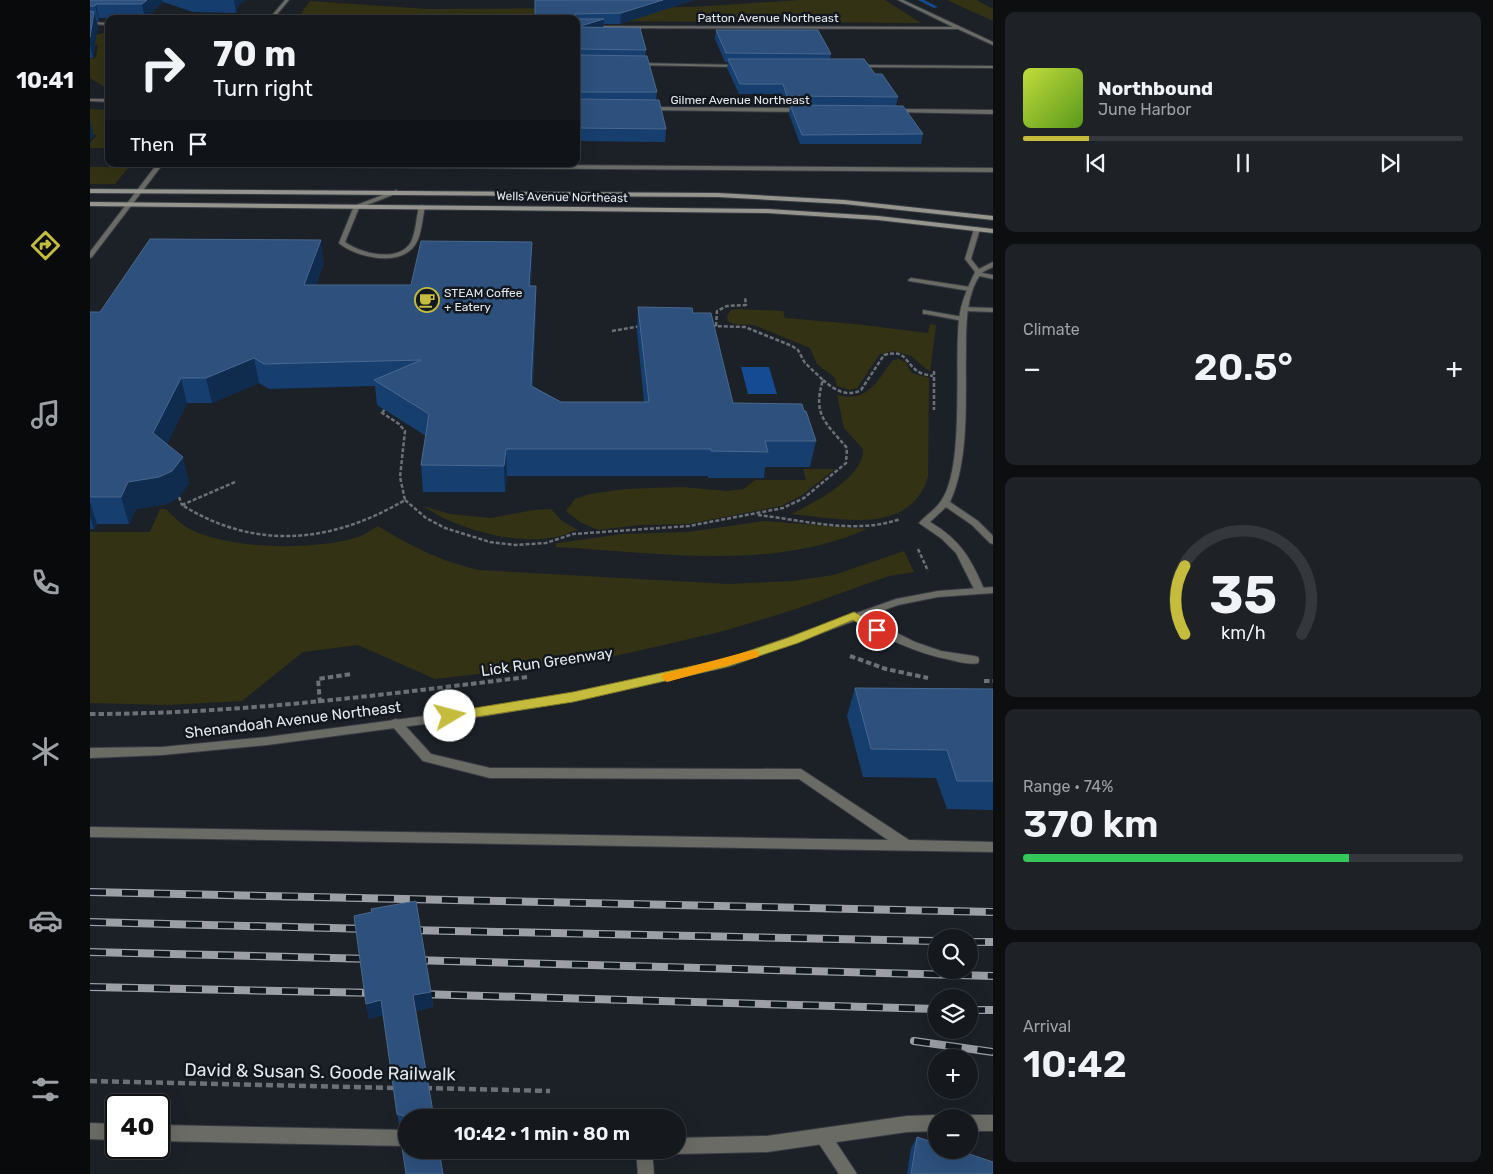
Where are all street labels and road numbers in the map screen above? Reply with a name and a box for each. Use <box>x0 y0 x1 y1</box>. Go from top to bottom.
street label: Patton Avenue Northeast <box>697 11 839 25</box>
street label: Gilmer Avenue Northeast <box>670 93 810 107</box>
street label: Wells Avenue Northeast <box>496 189 628 205</box>
street label: Lick Run Greenway <box>480 644 614 680</box>
street label: Shenandoah Avenue Northeast <box>184 698 402 742</box>
street label: David & Susan S. Goode Railwalk <box>184 1059 457 1085</box>

